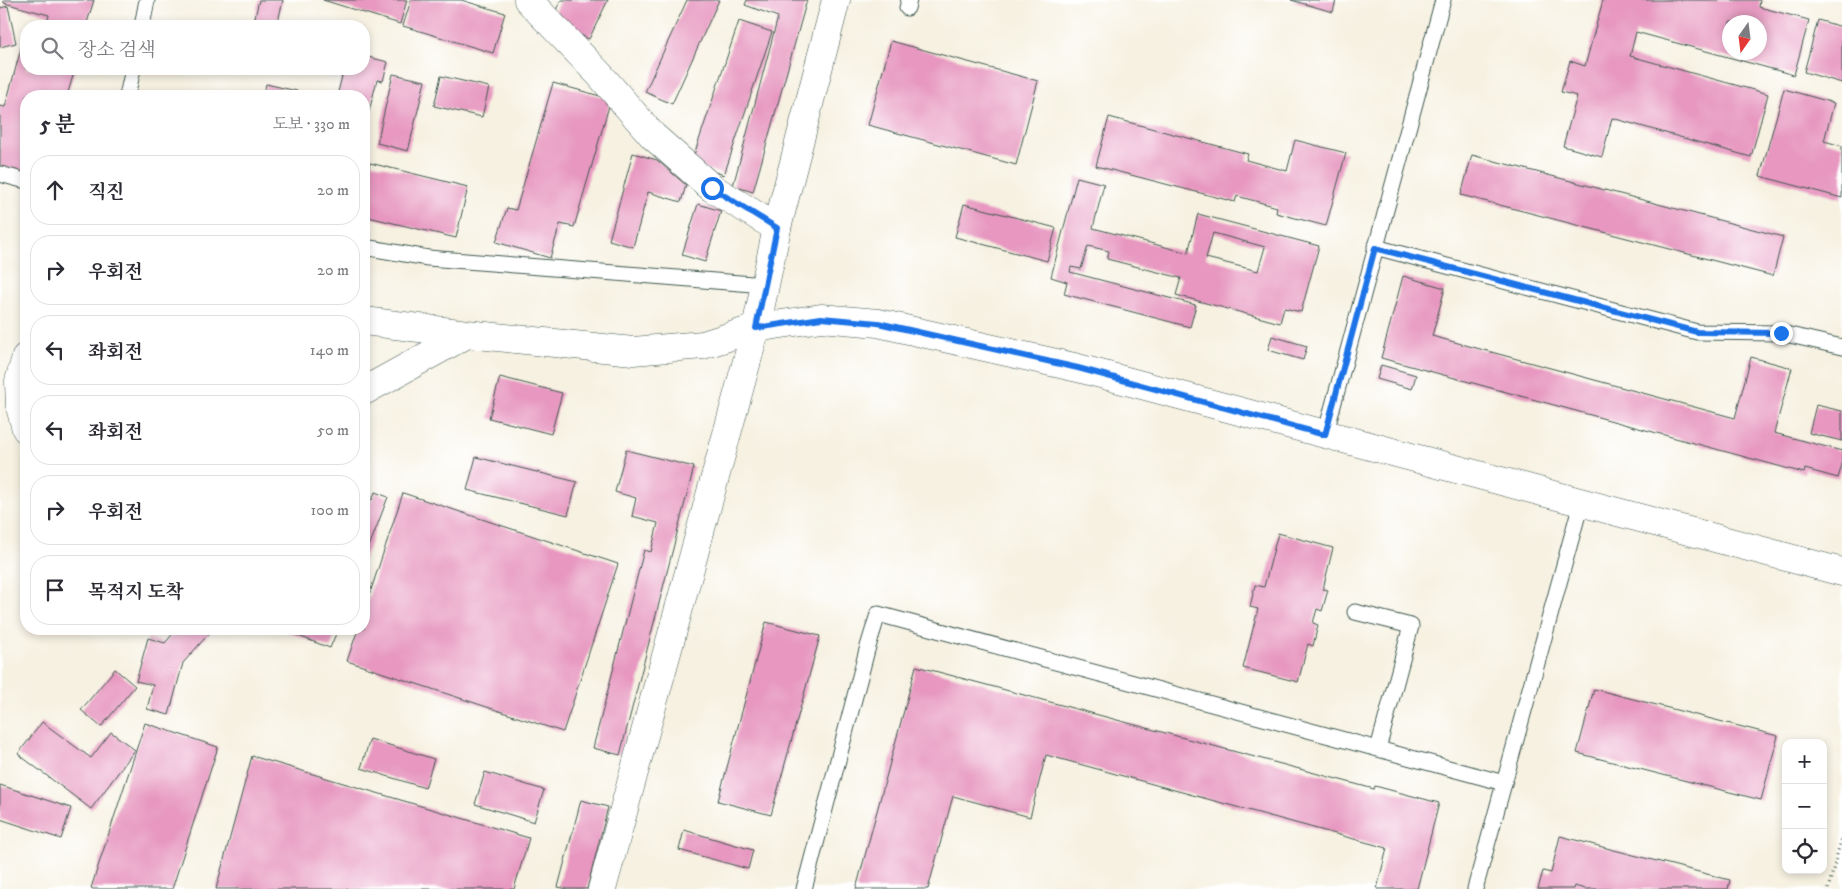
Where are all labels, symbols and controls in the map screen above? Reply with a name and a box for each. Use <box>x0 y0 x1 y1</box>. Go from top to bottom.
north arrow <box>1722 15 1767 60</box>
search box <box>20 20 370 75</box>
icon: search <box>38 34 66 62</box>
text: 장소 검색 <box>78 39 156 62</box>
text: 5 분 <box>40 112 75 138</box>
text: 도보 · 330 m <box>272 114 350 134</box>
icon: ahead <box>41 176 69 204</box>
route start <box>701 177 724 200</box>
text: 20 m <box>317 180 349 200</box>
text: 직진 <box>88 181 125 204</box>
icon: right <box>41 256 69 284</box>
text: 20 m <box>317 260 349 280</box>
text: 우회전 <box>88 261 143 284</box>
route end <box>1770 322 1793 345</box>
icon: left <box>41 336 69 364</box>
text: 140 m <box>310 340 349 360</box>
text: 좌회전 <box>88 341 143 364</box>
icon: left <box>41 416 69 444</box>
text: 50 m <box>317 420 349 440</box>
text: 좌회전 <box>88 421 143 444</box>
icon: right <box>41 496 69 524</box>
text: 100 m <box>311 500 349 520</box>
text: 우회전 <box>88 501 143 524</box>
icon: arrive <box>41 576 69 604</box>
text: 목적지 도착 <box>88 581 184 604</box>
map controls <box>1782 739 1827 874</box>
button: + <box>1782 739 1827 784</box>
button: − <box>1782 784 1827 829</box>
button: locate <box>1782 829 1827 874</box>

